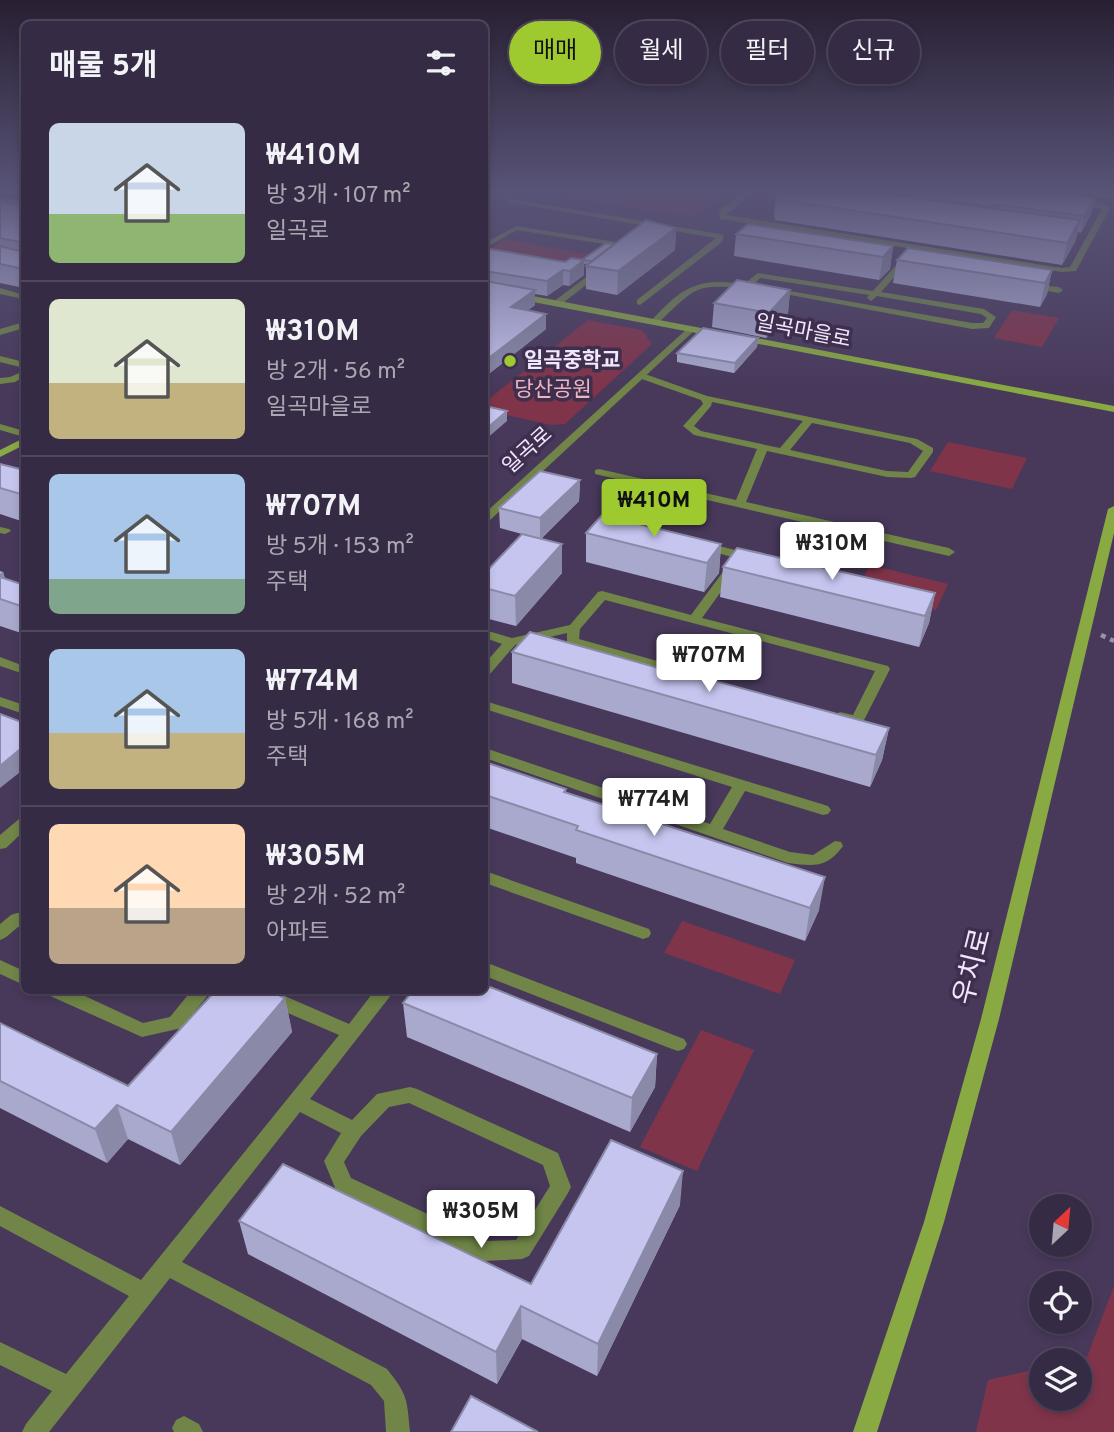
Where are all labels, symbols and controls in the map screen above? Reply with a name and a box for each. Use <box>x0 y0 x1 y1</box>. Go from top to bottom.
chip: 매매 <box>509 21 601 84</box>
chip: 월세 <box>615 21 707 84</box>
chip: 필터 <box>721 21 814 84</box>
chip: 신규 <box>828 21 920 84</box>
icon: filters <box>422 44 460 82</box>
text: 매물 5개 <box>49 49 158 86</box>
text: ₩410M <box>266 138 361 175</box>
icon: home <box>105 151 189 235</box>
text: 방 3개 · 107 m² <box>266 182 411 211</box>
text: 일곡로 <box>266 218 329 247</box>
street label: 일곡마을로 <box>753 310 853 354</box>
text: ₩310M <box>266 314 360 351</box>
icon: home <box>105 327 189 411</box>
place label: 일곡중학교 <box>524 348 621 375</box>
marker: 일곡중학교 <box>502 353 518 369</box>
text: 방 2개 · 56 m² <box>266 358 405 387</box>
park label: 당산공원 <box>514 377 592 404</box>
text: 일곡마을로 <box>266 394 372 423</box>
street label: 일곡로 <box>497 422 559 480</box>
pin: ₩410M <box>605 480 703 539</box>
text: ₩410M <box>618 487 690 516</box>
text: ₩707M <box>266 489 361 526</box>
icon: home <box>105 502 189 586</box>
pin: ₩310M <box>783 522 881 582</box>
text: ₩310M <box>796 530 868 559</box>
text: 방 5개 · 153 m² <box>266 533 414 562</box>
text: 주택 <box>266 569 308 598</box>
pin: ₩707M <box>660 634 758 694</box>
text: ₩707M <box>672 642 746 671</box>
text: ₩774M <box>266 664 359 701</box>
icon: home <box>105 677 189 761</box>
text: 방 5개 · 168 m² <box>266 708 414 737</box>
text: 주택 <box>266 744 308 773</box>
pin: ₩774M <box>605 778 703 838</box>
text: ₩774M <box>618 786 690 815</box>
text: ₩305M <box>266 839 366 876</box>
icon: home <box>105 852 189 936</box>
text: 방 2개 · 52 m² <box>266 883 405 912</box>
text: 아파트 <box>266 919 329 948</box>
street label: 우치로 <box>947 925 1001 1009</box>
pin: ₩305M <box>432 1190 530 1250</box>
north arrow <box>1029 1194 1092 1256</box>
map controls <box>1029 1194 1092 1411</box>
text: ₩305M <box>443 1198 519 1227</box>
button: locate <box>1029 1271 1092 1334</box>
button: layers <box>1029 1348 1092 1411</box>

